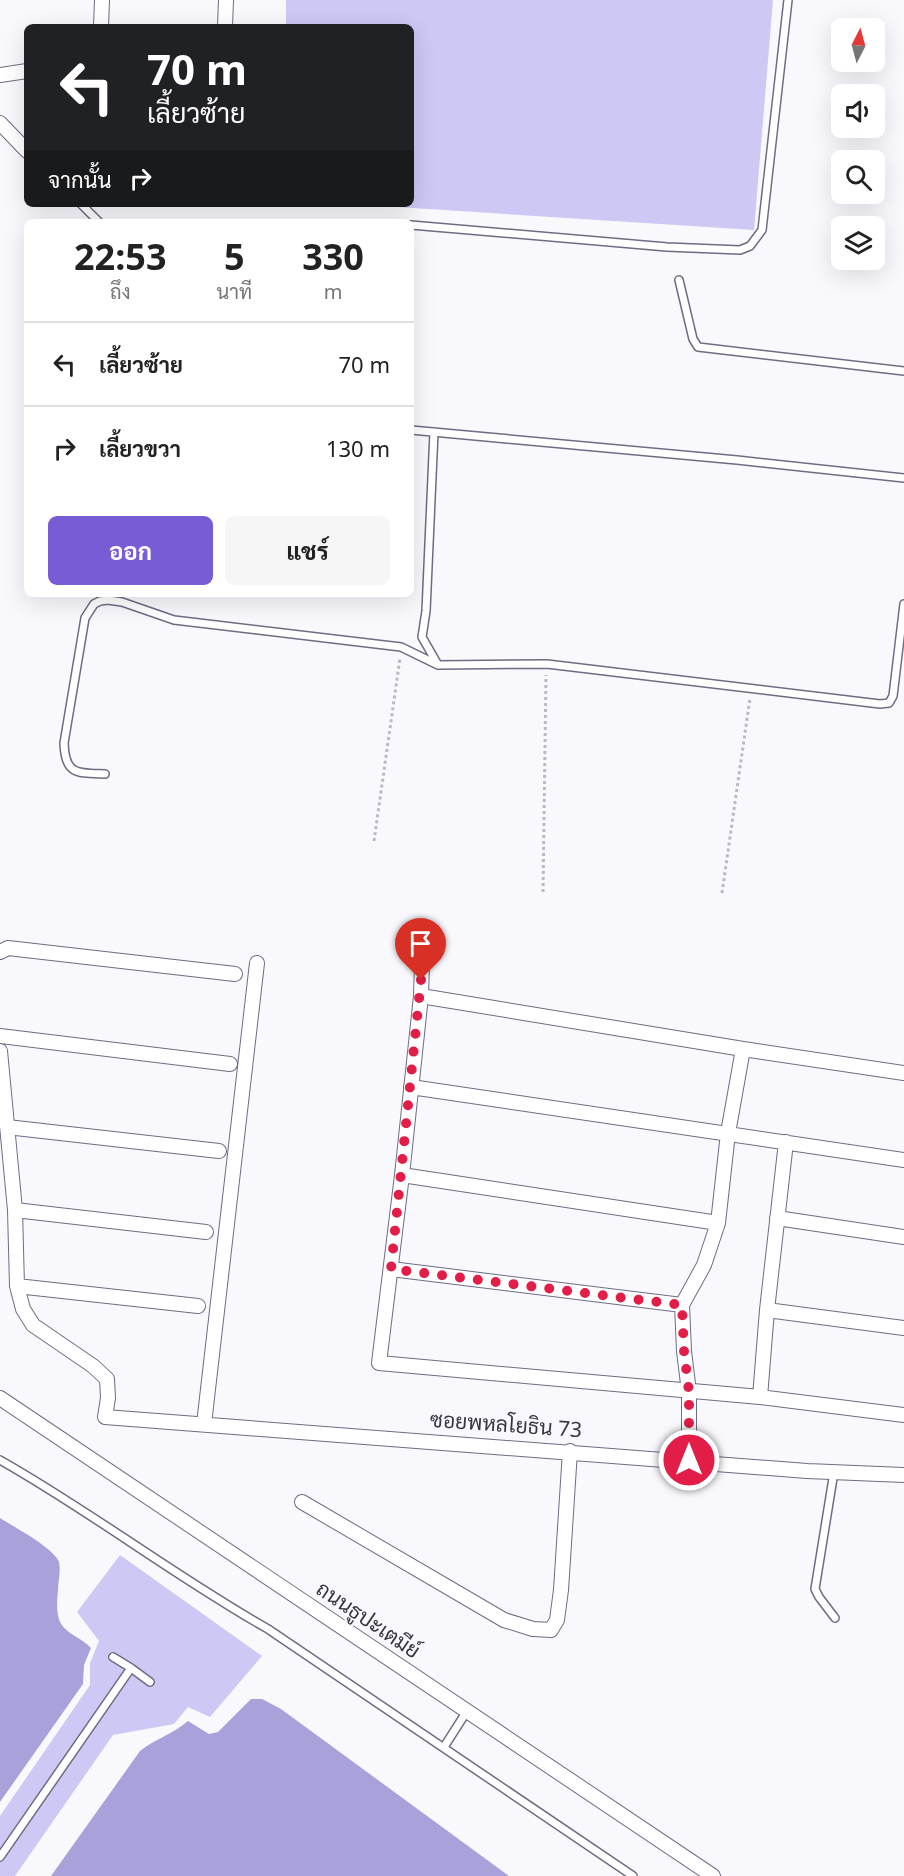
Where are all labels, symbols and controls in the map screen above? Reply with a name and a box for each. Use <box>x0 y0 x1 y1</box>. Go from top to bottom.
north arrow <box>831 18 885 72</box>
map controls <box>831 18 885 270</box>
text: 70 m <box>147 40 247 97</box>
icon: left <box>48 48 126 126</box>
button: sound <box>831 84 885 138</box>
text: เลี้ยวซ้าย <box>147 94 245 131</box>
button: search <box>831 150 885 204</box>
icon: right <box>124 162 157 195</box>
text: จากนั้น <box>48 164 112 194</box>
button: layers <box>831 216 885 270</box>
text: 22:53 <box>74 232 167 281</box>
text: 5 <box>224 232 245 281</box>
text: 330 <box>302 232 364 281</box>
text: ถึง <box>110 278 131 305</box>
text: นาที <box>217 278 252 305</box>
text: m <box>324 278 342 305</box>
icon: left <box>48 348 81 381</box>
text: เลี้ยวซ้าย <box>99 349 183 379</box>
text: 70 m <box>339 349 390 379</box>
icon: right <box>48 432 81 465</box>
text: เลี้ยวขวา <box>99 433 181 463</box>
text: 130 m <box>326 433 390 463</box>
button: ออก <box>48 516 213 585</box>
button: แชร์ <box>225 516 390 585</box>
pin <box>395 918 446 980</box>
icon: arrive <box>404 927 437 960</box>
street label: ซอยพหลโยธิน 73 <box>429 1405 583 1443</box>
position arrow <box>657 1428 721 1492</box>
street label: ถนนธูปะเตมีย์ <box>310 1574 426 1666</box>

